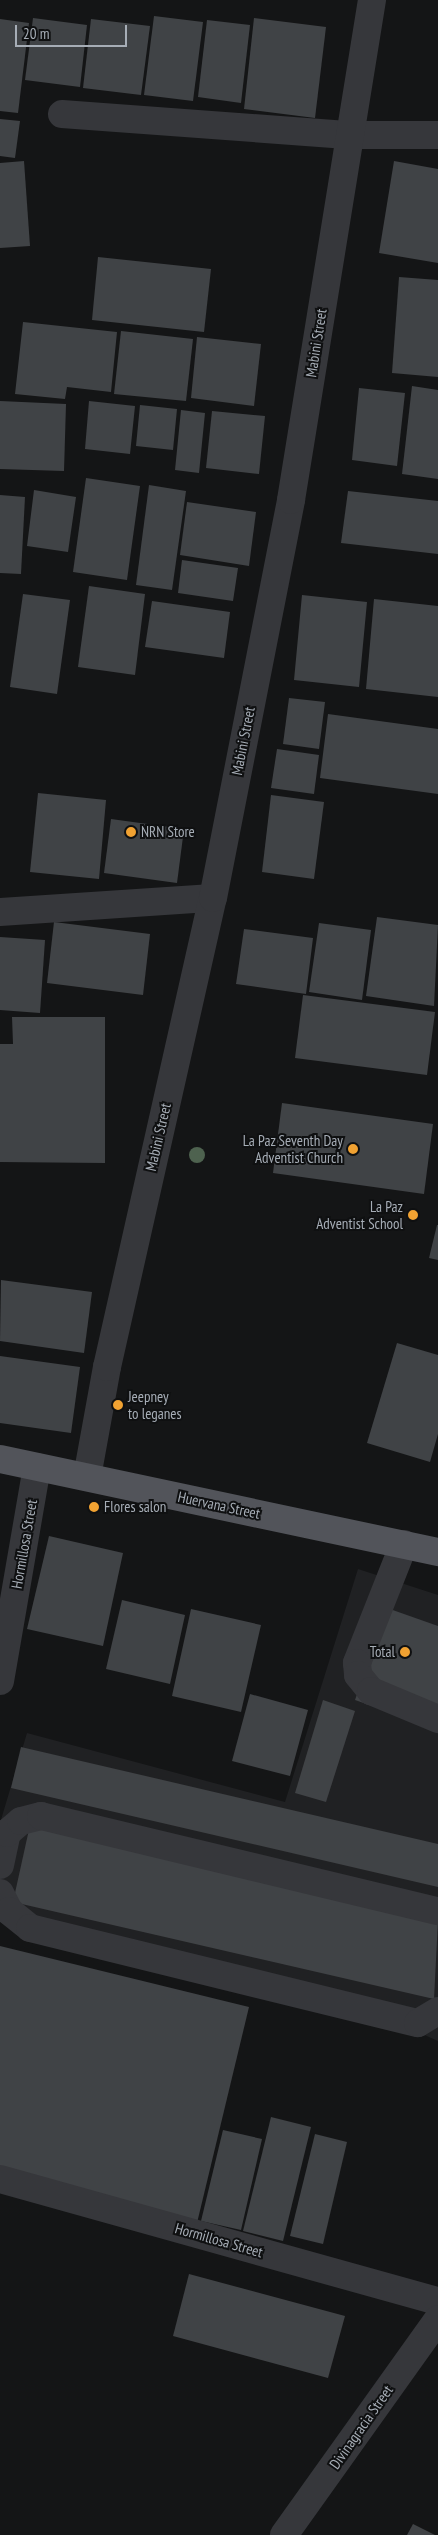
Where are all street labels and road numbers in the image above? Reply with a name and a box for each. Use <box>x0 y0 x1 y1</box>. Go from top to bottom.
street label: Mabini Street <box>302 307 330 379</box>
street label: Mabini Street <box>228 705 258 777</box>
street label: Mabini Street <box>141 1101 175 1173</box>
street label: Huervana Street <box>176 1488 262 1522</box>
street label: Hormillosa Street <box>7 1498 41 1590</box>
street label: Hormillosa Street <box>173 2219 265 2261</box>
street label: Divinagracia Street <box>325 2382 397 2472</box>

